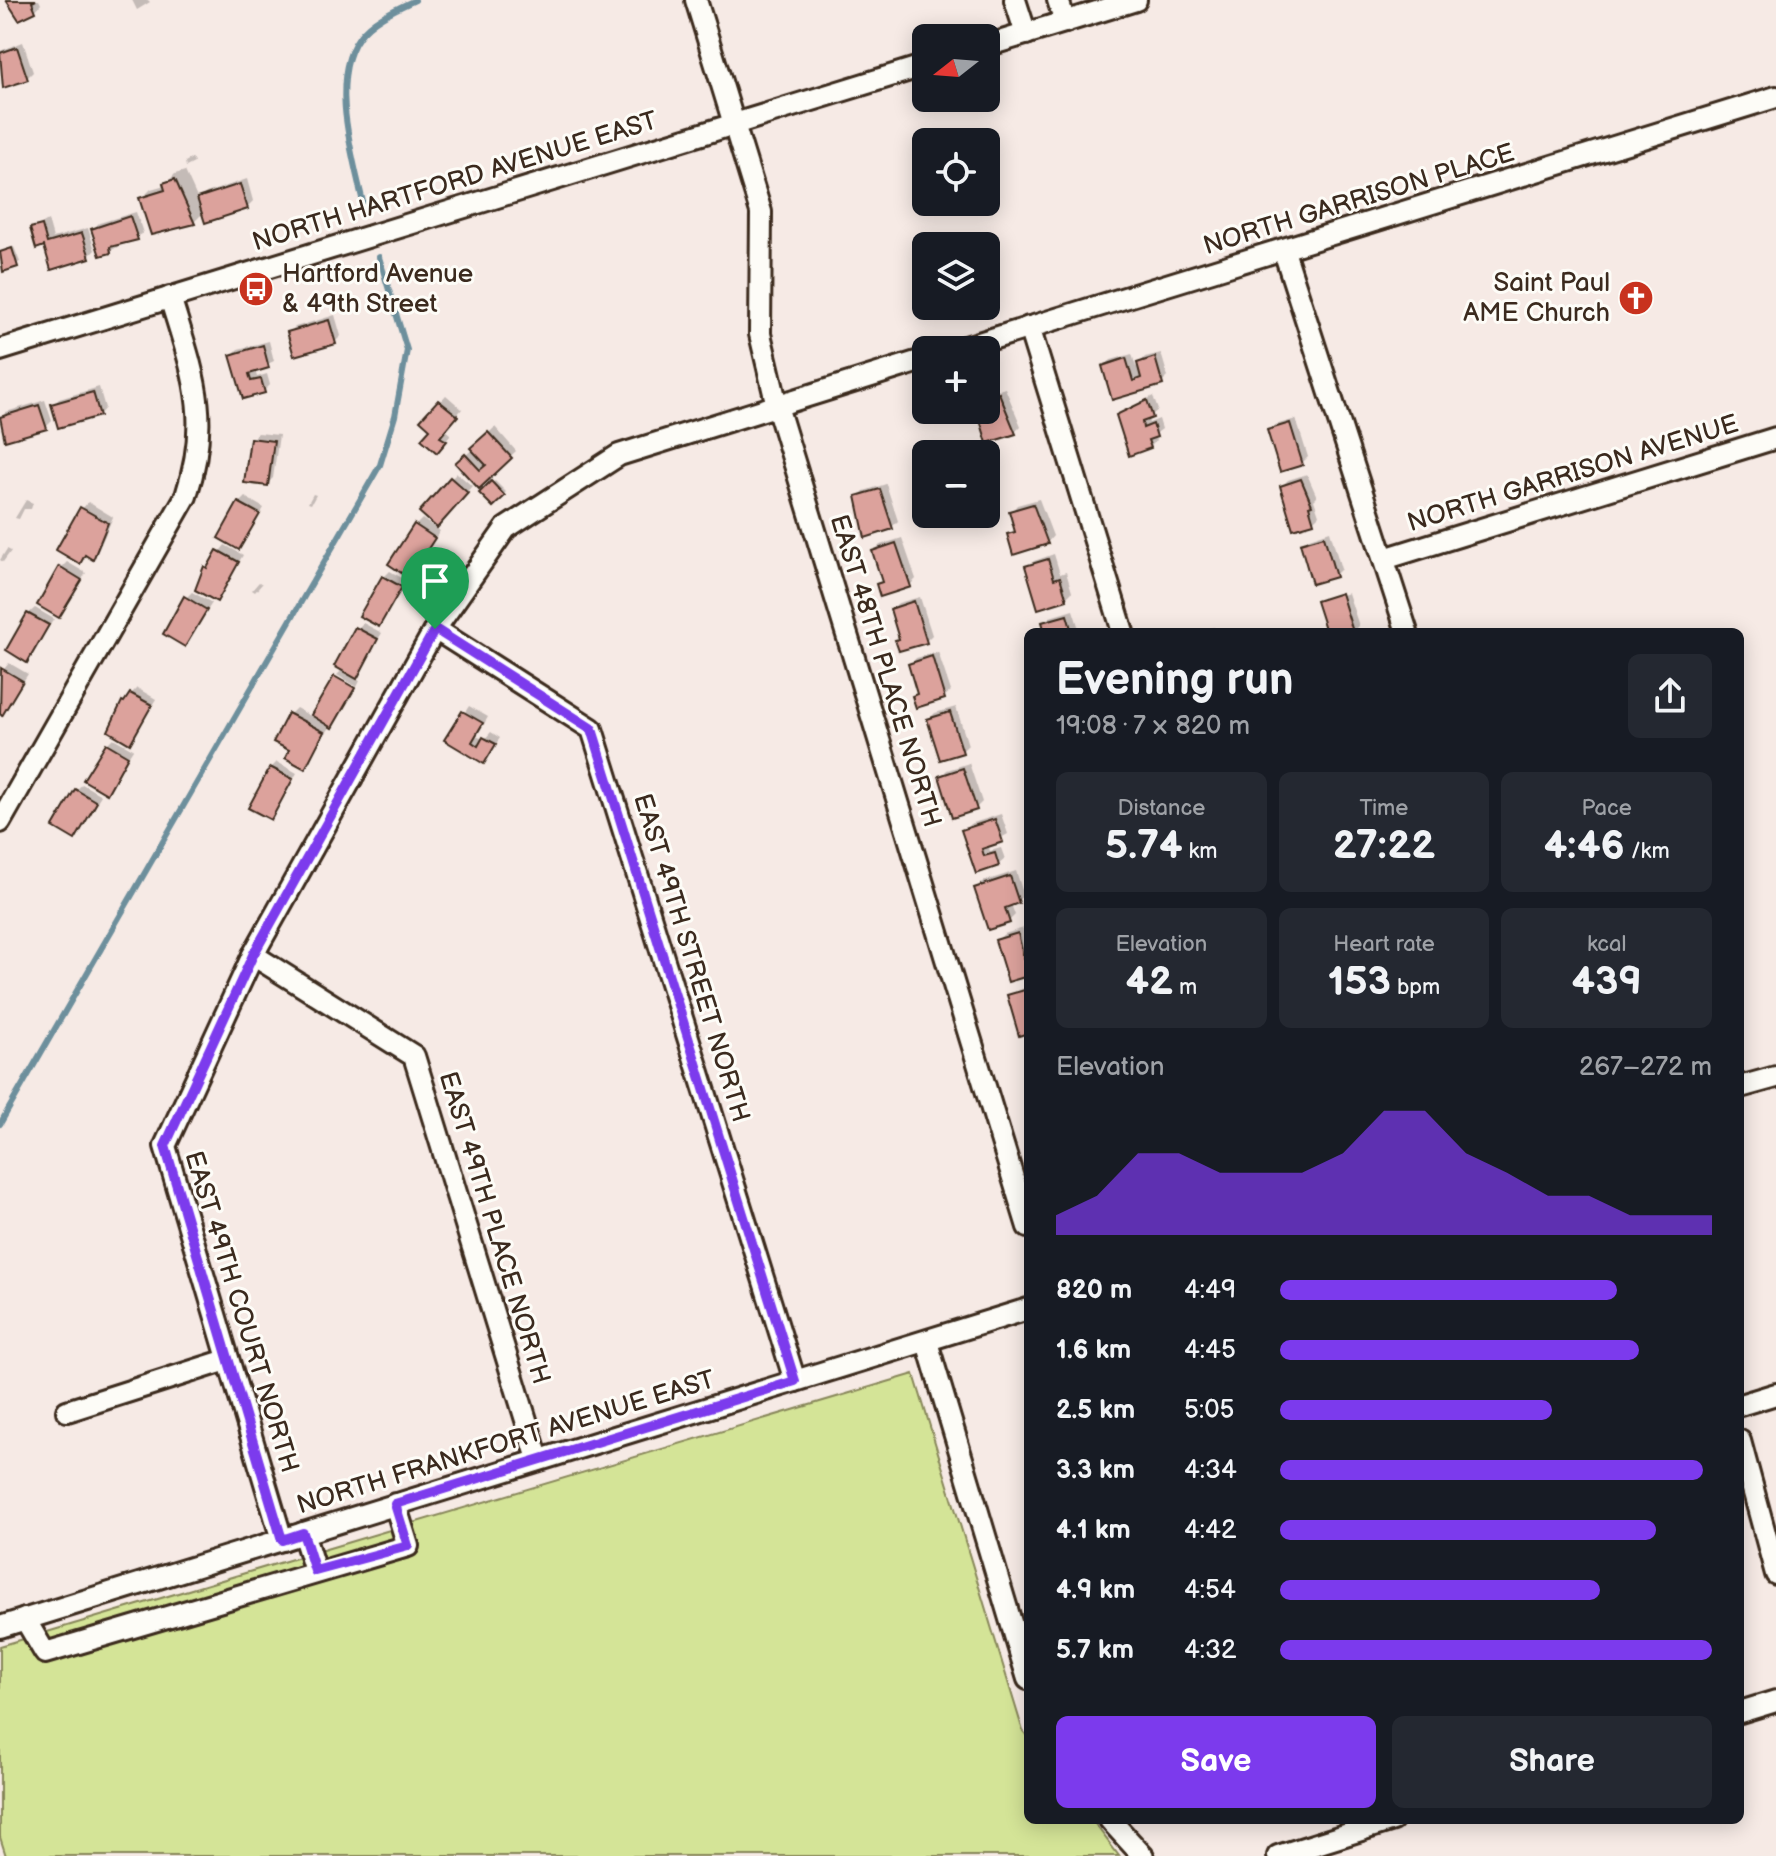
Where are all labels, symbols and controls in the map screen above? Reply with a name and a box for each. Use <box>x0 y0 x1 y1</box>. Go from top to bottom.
north arrow <box>912 24 1000 112</box>
map controls <box>912 24 1000 528</box>
street label: NORTH HARTFORD AVENUE EAST <box>249 105 662 258</box>
button: locate <box>912 128 1000 216</box>
street label: NORTH GARRISON PLACE <box>1200 138 1518 262</box>
button: layers <box>912 232 1000 320</box>
place label: Hartford Avenue & 49th Street <box>282 259 473 320</box>
place label: Saint Paul AME Church <box>1463 268 1610 329</box>
bus stop icon: Hartford Avenue & 49th Street <box>237 270 275 308</box>
church icon: Saint Paul AME Church <box>1617 279 1655 317</box>
button: + <box>912 336 1000 424</box>
street label: NORTH GARRISON AVENUE <box>1404 409 1742 539</box>
button: − <box>912 440 1000 528</box>
street label: EAST 48TH PLACE NORTH <box>823 511 947 831</box>
pin <box>401 547 469 629</box>
icon: arrive <box>413 559 457 603</box>
text: Evening run <box>1056 654 1293 707</box>
button: share <box>1628 654 1712 738</box>
text: 19:08 · 7 × 820 m <box>1056 711 1250 742</box>
street label: EAST 49TH STREET NORTH <box>626 790 756 1126</box>
text: Distance <box>1117 795 1205 822</box>
text: Time <box>1360 795 1408 822</box>
text: Pace <box>1582 795 1632 822</box>
text: 5.74 <box>1105 822 1183 870</box>
text: 27:22 <box>1333 822 1435 870</box>
text: 4:46 <box>1544 822 1625 870</box>
text: km <box>1183 838 1218 865</box>
text: /km <box>1625 838 1670 865</box>
text: Elevation <box>1115 931 1207 958</box>
text: Heart rate <box>1333 931 1435 958</box>
text: kcal <box>1587 931 1626 958</box>
text: 42 <box>1125 958 1173 1006</box>
text: 153 <box>1328 958 1391 1006</box>
text: 439 <box>1571 958 1642 1006</box>
text: m <box>1173 974 1197 1001</box>
text: bpm <box>1391 974 1440 1001</box>
text: Elevation <box>1056 1052 1164 1083</box>
text: 267–272 m <box>1579 1052 1712 1083</box>
street label: EAST 49TH PLACE NORTH <box>432 1068 556 1388</box>
street label: EAST 49TH COURT NORTH <box>177 1148 305 1476</box>
text: 820 m <box>1056 1275 1132 1306</box>
text: 4:49 <box>1184 1275 1236 1306</box>
text: 1.6 km <box>1056 1335 1131 1366</box>
text: 4:45 <box>1184 1335 1236 1366</box>
street label: NORTH FRANKFORT AVENUE EAST <box>293 1364 719 1522</box>
text: 2.5 km <box>1056 1395 1135 1426</box>
text: 5:05 <box>1184 1395 1234 1426</box>
text: 3.3 km <box>1056 1455 1135 1486</box>
text: 4:34 <box>1184 1455 1237 1486</box>
text: 4.1 km <box>1056 1515 1131 1546</box>
text: 4:42 <box>1184 1515 1236 1546</box>
text: 4.9 km <box>1056 1575 1135 1606</box>
text: 4:54 <box>1184 1575 1236 1606</box>
text: 5.7 km <box>1056 1635 1134 1666</box>
text: 4:32 <box>1184 1635 1236 1666</box>
button: Save <box>1056 1716 1376 1808</box>
button: Share <box>1392 1716 1712 1808</box>

